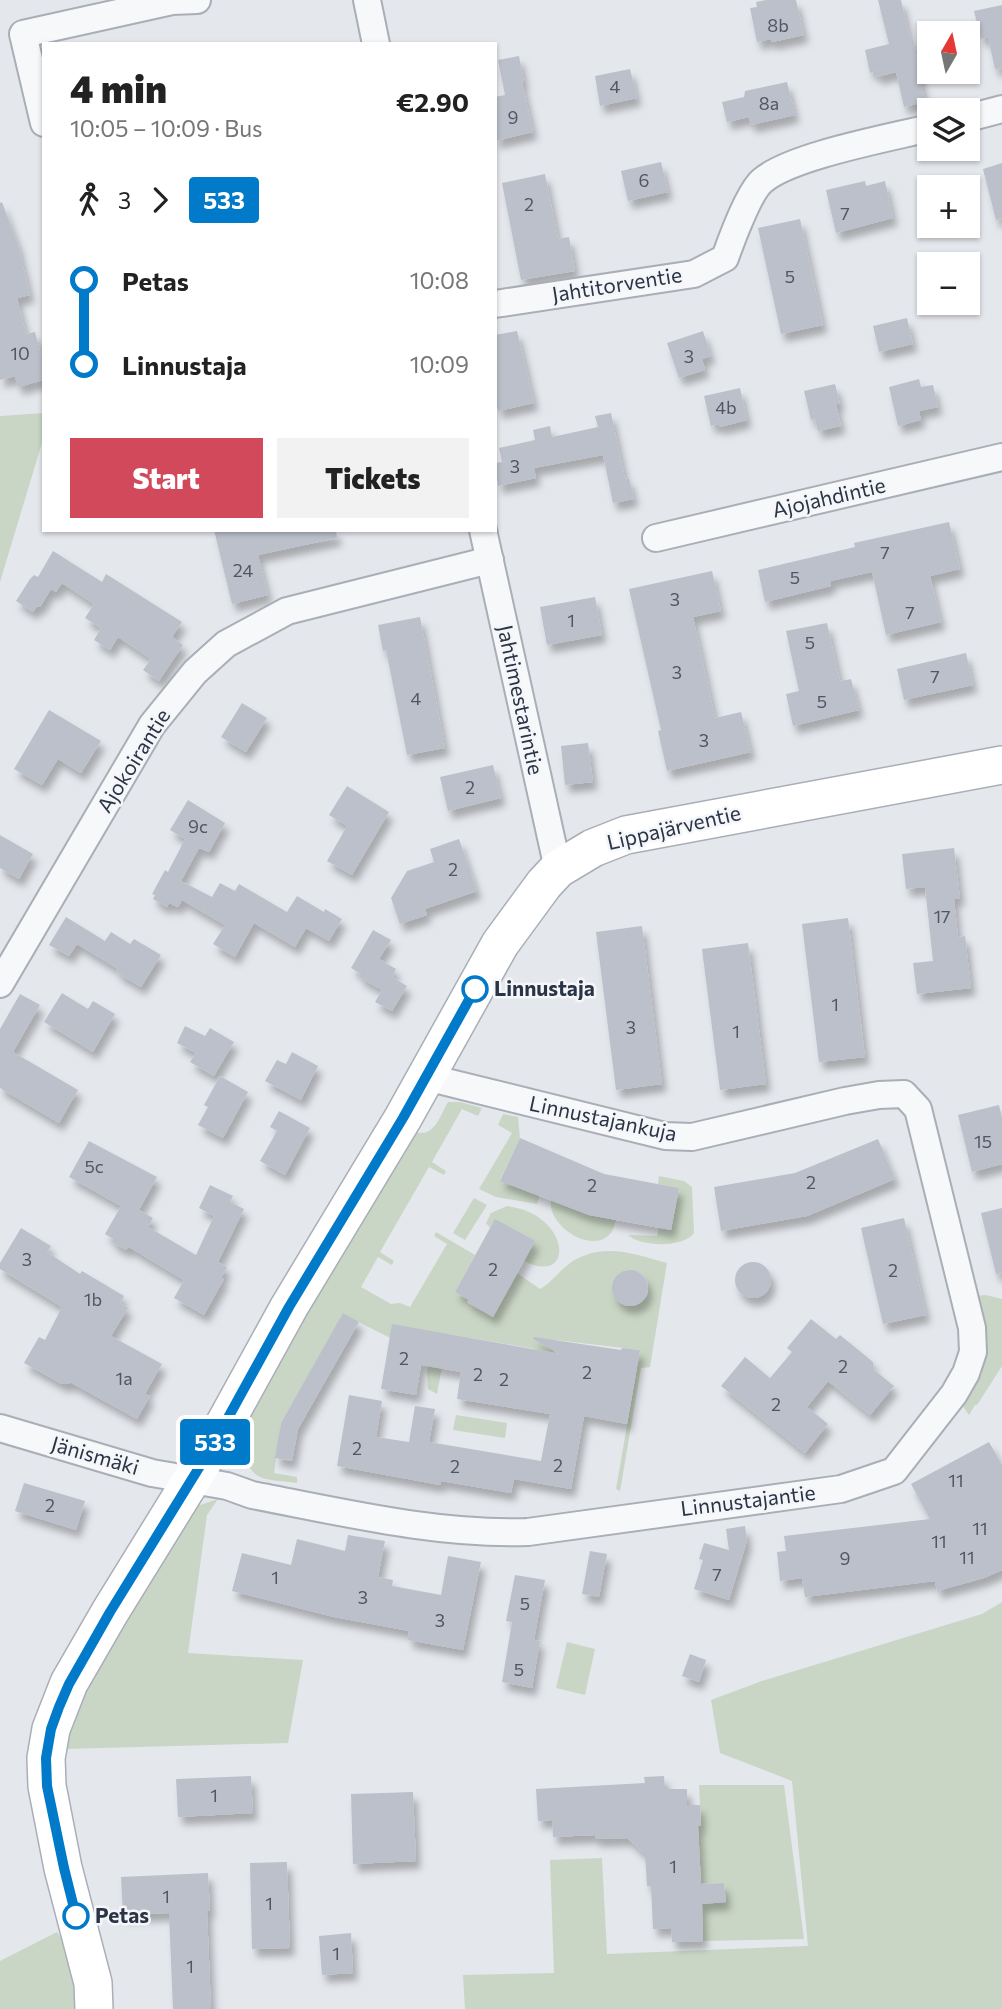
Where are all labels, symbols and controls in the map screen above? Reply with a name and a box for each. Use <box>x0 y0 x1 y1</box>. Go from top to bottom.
house number: 8b <box>767 14 789 36</box>
north arrow <box>917 21 980 84</box>
map controls <box>917 21 980 315</box>
text: 4 min <box>70 64 167 111</box>
house number: 4 <box>610 75 621 97</box>
text: €2.90 <box>396 86 469 117</box>
house number: 8a <box>759 92 779 114</box>
button: layers <box>917 98 980 161</box>
house number: 9 <box>508 106 518 128</box>
text: 10:05 – 10:09 · Bus <box>70 114 262 142</box>
house number: 6 <box>639 169 649 191</box>
button: + <box>917 175 980 238</box>
icon: walk <box>70 181 108 219</box>
icon: forward <box>141 181 179 219</box>
text: 533 <box>203 185 245 214</box>
text: 3 <box>118 186 131 214</box>
house number: 2 <box>524 193 534 215</box>
house number: 7 <box>840 202 850 224</box>
button: − <box>917 252 980 315</box>
street label: Jahtitorventie <box>550 261 683 306</box>
text: Petas <box>122 265 189 296</box>
house number: 5 <box>785 265 795 287</box>
text: 10:08 <box>410 266 469 294</box>
house number: 10 <box>10 342 30 364</box>
house number: 3 <box>684 345 694 367</box>
text: Linnustaja <box>122 349 247 380</box>
text: 10:09 <box>410 350 469 378</box>
house number: 4b <box>715 396 737 418</box>
button: Start <box>70 438 263 518</box>
button: Tickets <box>277 438 469 518</box>
house number: 3 <box>510 455 520 477</box>
street label: Ajojahdintie <box>770 471 888 522</box>
house number: 7 <box>880 541 890 563</box>
house number: 24 <box>233 559 253 581</box>
house number: 5 <box>790 566 800 588</box>
house number: 3 <box>670 588 680 610</box>
house number: 7 <box>905 601 915 623</box>
house number: 1 <box>567 609 575 631</box>
street label: Jahtimestarintie <box>493 622 550 777</box>
house number: 5 <box>805 631 815 653</box>
house number: 3 <box>672 661 682 683</box>
house number: 7 <box>930 665 940 687</box>
house number: 4 <box>411 687 422 709</box>
house number: 5 <box>817 690 827 712</box>
street label: Ajokoirantie <box>91 704 174 817</box>
house number: 3 <box>699 729 709 751</box>
house number: 2 <box>465 776 475 798</box>
street label: Lippajärventie <box>604 799 743 854</box>
house number: 9c <box>188 815 208 837</box>
house number: 2 <box>448 858 458 880</box>
house number: 17 <box>933 905 951 927</box>
place label: Linnustaja <box>494 975 595 1000</box>
marker: Linnustaja <box>462 976 488 1002</box>
house number: 1 <box>831 993 839 1015</box>
house number: 3 <box>626 1016 636 1038</box>
house number: 1 <box>732 1020 740 1042</box>
street label: Linnustajankuja <box>527 1090 679 1145</box>
house number: 15 <box>974 1130 992 1152</box>
house number: 5c <box>84 1155 104 1177</box>
house number: 2 <box>806 1171 816 1193</box>
house number: 2 <box>587 1174 597 1196</box>
house number: 3 <box>22 1248 32 1270</box>
house number: 2 <box>488 1258 498 1280</box>
house number: 2 <box>888 1259 898 1281</box>
house number: 1b <box>84 1288 102 1310</box>
house number: 2 <box>399 1347 409 1369</box>
house number: 2 <box>838 1355 848 1377</box>
house number: 2 <box>582 1361 592 1383</box>
house number: 2 <box>473 1363 483 1385</box>
house number: 1a <box>115 1367 133 1389</box>
house number: 2 <box>499 1368 509 1390</box>
house number: 2 <box>771 1393 781 1415</box>
line badge: 533 <box>175 1419 255 1465</box>
text: 533 <box>194 1427 236 1456</box>
street label: Jänismäki <box>49 1430 142 1479</box>
house number: 2 <box>352 1437 362 1459</box>
house number: 2 <box>553 1454 563 1476</box>
house number: 2 <box>450 1455 460 1477</box>
house number: 11 <box>948 1469 964 1491</box>
street label: Linnustajantie <box>679 1479 817 1520</box>
house number: 2 <box>45 1494 55 1516</box>
house number: 11 <box>972 1517 988 1539</box>
house number: 11 <box>931 1530 947 1552</box>
house number: 11 <box>959 1546 975 1568</box>
house number: 9 <box>840 1547 850 1569</box>
house number: 7 <box>712 1563 722 1585</box>
house number: 1 <box>271 1566 279 1588</box>
house number: 3 <box>358 1586 368 1608</box>
house number: 5 <box>520 1592 530 1614</box>
house number: 3 <box>435 1609 445 1631</box>
house number: 5 <box>514 1658 524 1680</box>
house number: 1 <box>210 1784 218 1806</box>
house number: 1 <box>669 1855 677 1877</box>
house number: 1 <box>162 1885 170 1907</box>
house number: 1 <box>265 1892 273 1914</box>
place label: Petas <box>95 1902 149 1927</box>
marker: Petas <box>63 1903 89 1929</box>
house number: 1 <box>332 1942 340 1964</box>
house number: 1 <box>186 1955 194 1977</box>

